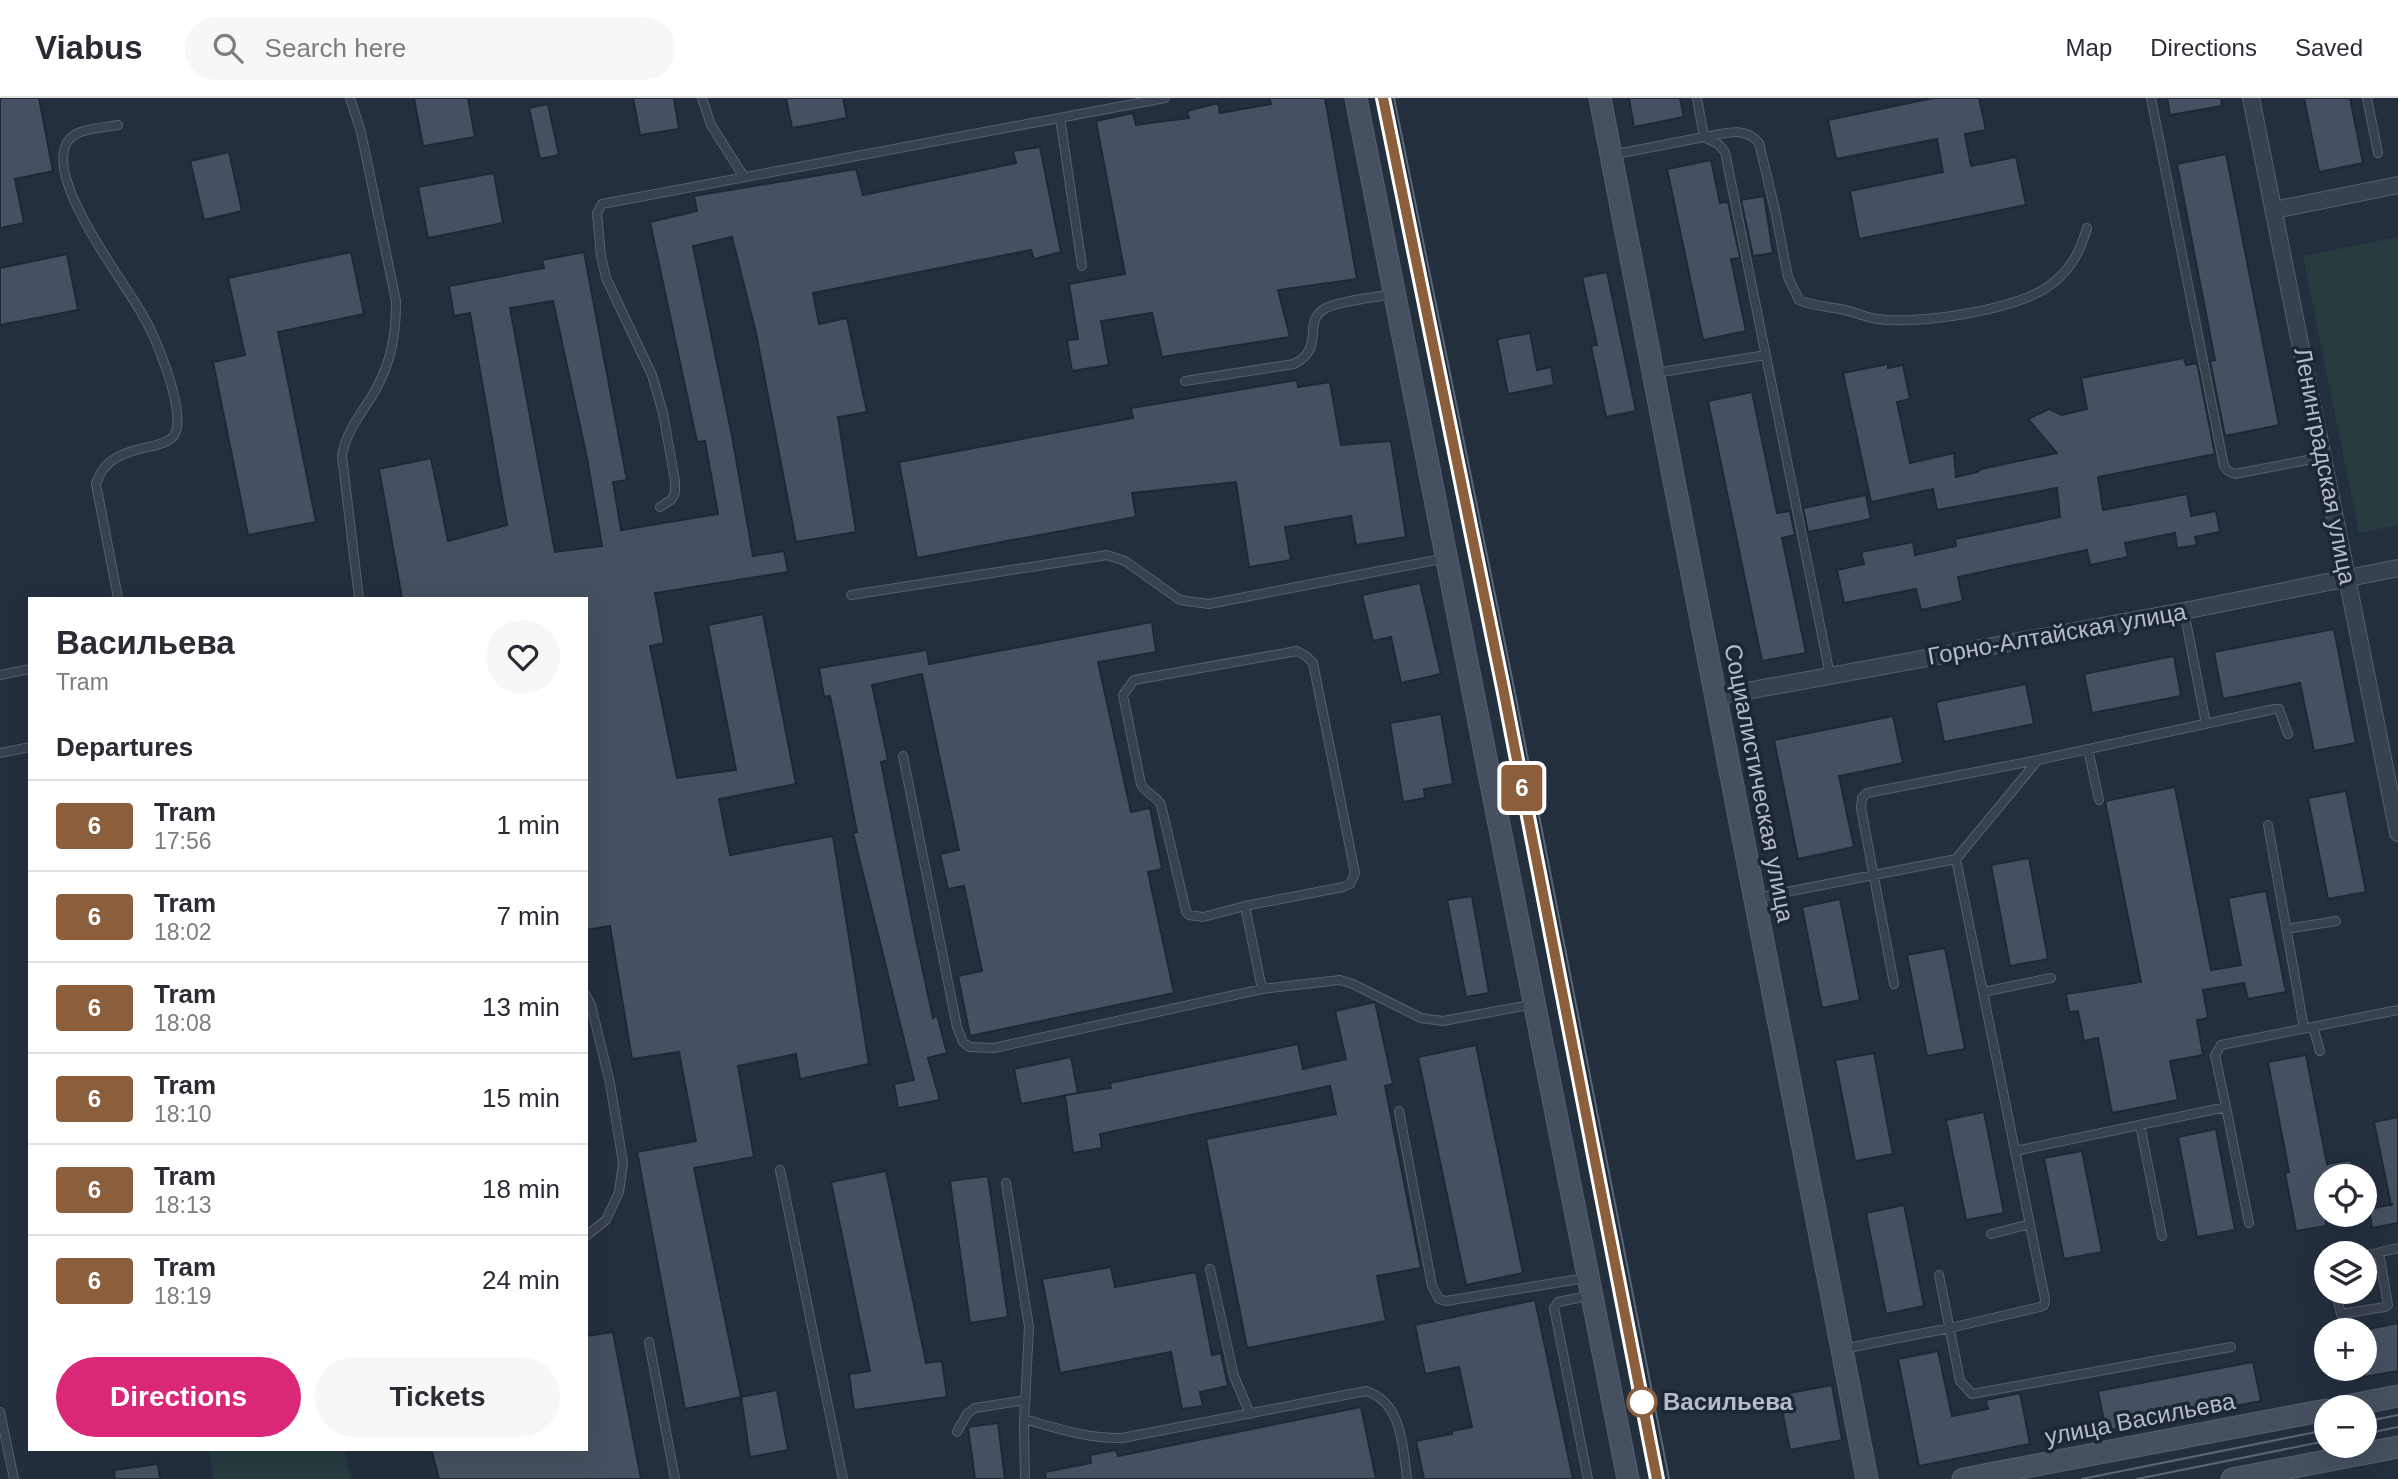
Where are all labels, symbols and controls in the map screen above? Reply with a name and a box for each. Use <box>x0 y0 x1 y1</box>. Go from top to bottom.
search box <box>185 17 675 80</box>
text: Viabus <box>35 29 143 66</box>
icon: search <box>209 29 247 67</box>
text: Search here <box>265 33 406 63</box>
text: Map <box>2066 34 2112 61</box>
text: Directions <box>2150 34 2257 61</box>
text: Saved <box>2295 34 2363 61</box>
street label: Ленинградская улица <box>2289 345 2362 587</box>
street label: Горно-Алтайская улица <box>1925 597 2189 670</box>
button: heart <box>486 620 560 694</box>
text: Васильева <box>56 624 235 661</box>
street label: Социалистическая улица <box>1719 641 1800 925</box>
text: Tram <box>56 669 109 695</box>
text: Departures <box>56 732 193 762</box>
line badge: 6 <box>1499 765 1545 811</box>
text: 6 <box>1515 774 1529 801</box>
text: Tram <box>154 797 216 827</box>
text: 1 min <box>496 810 560 840</box>
text: 6 <box>88 812 101 839</box>
text: 17:56 <box>154 828 212 854</box>
text: Tram <box>154 888 216 918</box>
text: 7 min <box>496 901 560 931</box>
text: 6 <box>88 903 101 930</box>
text: 18:02 <box>154 919 212 945</box>
text: Tram <box>154 979 216 1009</box>
text: 13 min <box>482 992 560 1022</box>
text: 6 <box>88 994 101 1021</box>
text: 18:08 <box>154 1010 212 1036</box>
text: Tram <box>154 1070 216 1100</box>
text: 15 min <box>482 1083 560 1113</box>
text: 6 <box>88 1085 101 1112</box>
text: 18:10 <box>154 1101 212 1127</box>
text: Tram <box>154 1161 216 1191</box>
map controls <box>2314 1164 2377 1458</box>
button: locate <box>2314 1164 2377 1227</box>
text: 18 min <box>482 1174 560 1204</box>
text: 6 <box>88 1176 101 1203</box>
text: 18:13 <box>154 1192 212 1218</box>
button: layers <box>2314 1241 2377 1304</box>
text: Tram <box>154 1252 216 1282</box>
text: 24 min <box>482 1265 560 1295</box>
text: 6 <box>88 1267 101 1294</box>
text: 18:19 <box>154 1283 212 1309</box>
button: + <box>2314 1318 2377 1381</box>
button: Directions <box>56 1357 301 1437</box>
button: Tickets <box>315 1357 560 1437</box>
marker: Васильева <box>1627 1387 1657 1417</box>
street label: улица Васильева <box>2043 1387 2238 1450</box>
place label: Васильева <box>1663 1388 1794 1415</box>
button: − <box>2314 1395 2377 1458</box>

